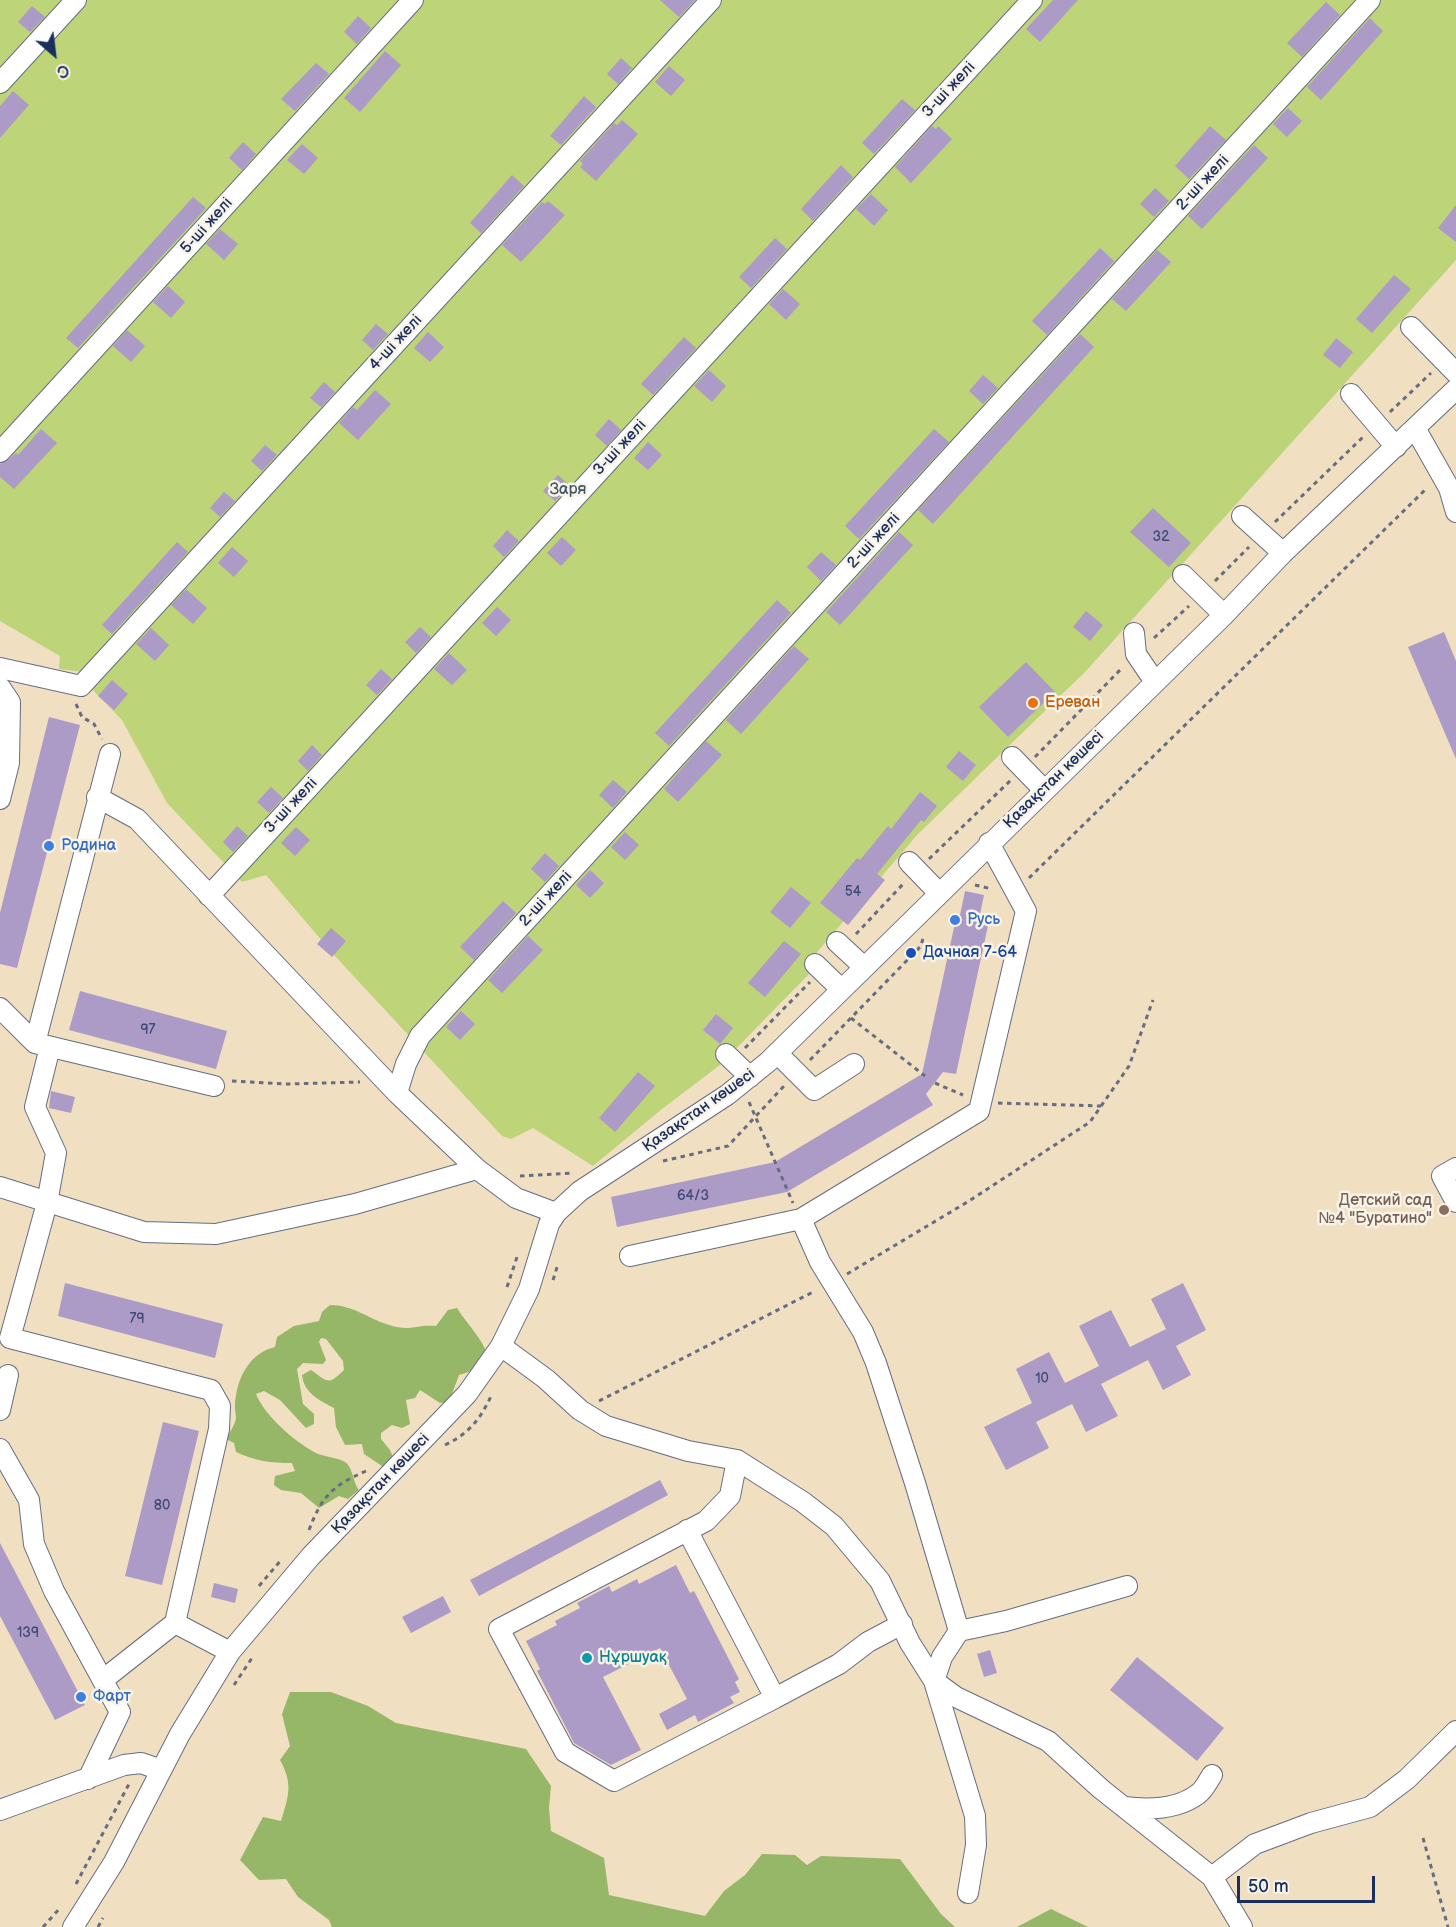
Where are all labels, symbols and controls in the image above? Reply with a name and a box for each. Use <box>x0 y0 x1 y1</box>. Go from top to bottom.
north arrow <box>24 24 84 84</box>
street label: 3-ші желі <box>918 58 980 122</box>
text: С <box>53 59 72 81</box>
street label: 2-ші желі <box>1172 151 1234 215</box>
street label: 5-ші желі <box>177 194 237 258</box>
street label: 4-ші желі <box>365 311 427 375</box>
street label: 3-ші желі <box>589 416 651 480</box>
park label: Заря <box>550 480 586 500</box>
street label: 2-ші желі <box>843 509 905 573</box>
house number: 32 <box>1153 529 1169 545</box>
place label: Ереван <box>1045 693 1100 713</box>
marker: Ереван <box>1026 696 1040 710</box>
street label: Қазақстан көшесі <box>1000 727 1108 833</box>
street label: 3-ші желі <box>260 774 322 838</box>
place label: Родина <box>61 836 116 856</box>
marker: Родина <box>42 839 56 853</box>
street label: 2-ші желі <box>515 867 577 931</box>
house number: 54 <box>845 884 861 900</box>
place label: Русь <box>967 910 1000 930</box>
marker: Русь <box>948 913 962 927</box>
place label: Дачная 7-64 <box>923 943 1017 963</box>
marker: Дачная 7-64 <box>904 946 918 960</box>
house number: 97 <box>141 1022 155 1038</box>
street label: Қазақстан көшесі <box>639 1065 759 1157</box>
house number: 64/3 <box>677 1188 709 1204</box>
place label: Детский сад №4 "Буратино" <box>1318 1191 1432 1229</box>
marker: Детский сад №4 "Буратино" <box>1437 1203 1451 1217</box>
house number: 79 <box>130 1311 144 1327</box>
house number: 10 <box>1035 1371 1049 1387</box>
street label: Қазақстан көшесі <box>328 1430 434 1538</box>
house number: 80 <box>154 1498 170 1514</box>
house number: 139 <box>17 1625 39 1641</box>
place label: Нұршуақ <box>599 1648 667 1668</box>
marker: Нұршуақ <box>580 1651 594 1665</box>
place label: Фарт <box>93 1687 131 1707</box>
marker: Фарт <box>74 1690 88 1704</box>
scale bar <box>1240 1864 1378 1902</box>
text: 50 m <box>1248 1876 1289 1897</box>

